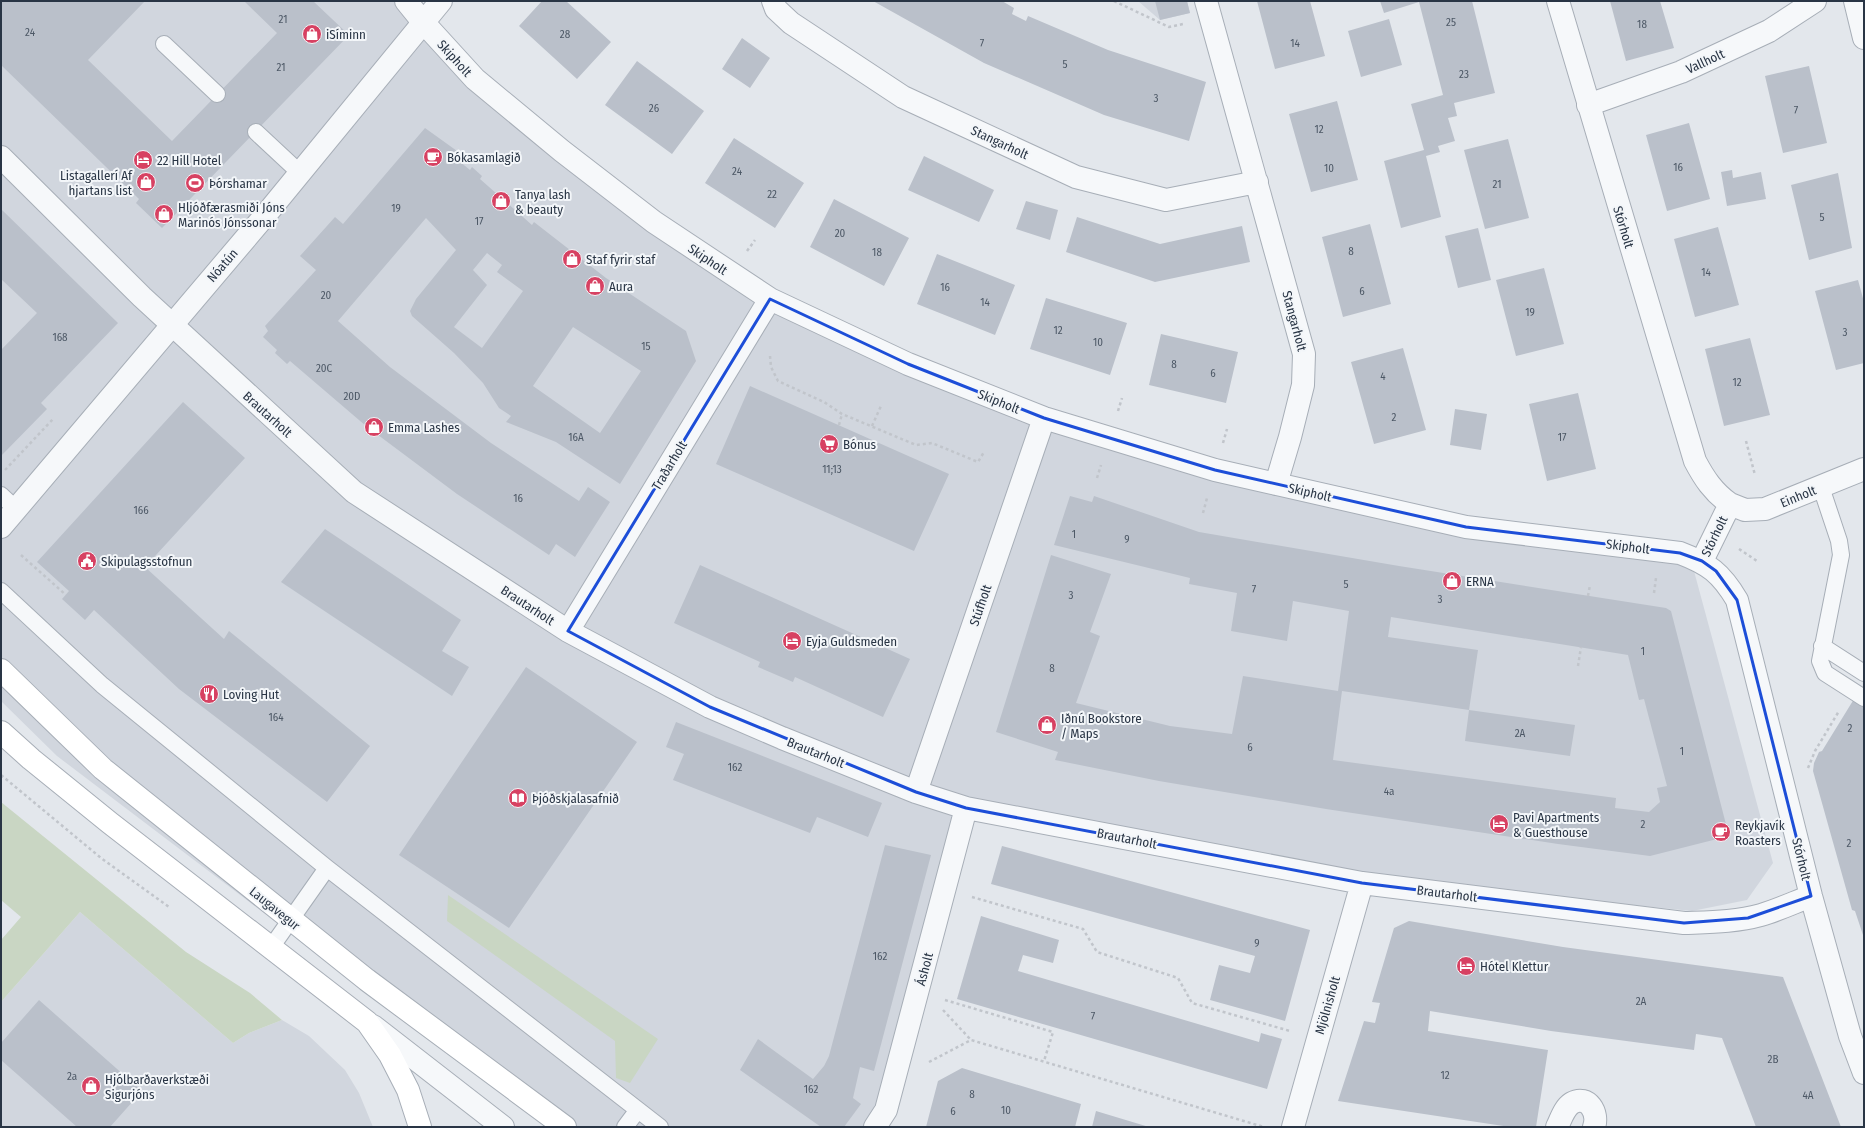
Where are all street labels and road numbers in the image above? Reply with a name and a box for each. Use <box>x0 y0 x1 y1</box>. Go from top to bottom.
street label: Skipholt <box>434 37 475 80</box>
street label: Vallholt <box>1684 46 1727 77</box>
street label: Stangarholt <box>969 123 1032 163</box>
street label: Stórholt <box>1610 204 1637 251</box>
street label: Skipholt <box>685 241 731 278</box>
street label: Nóatún <box>204 246 241 285</box>
street label: Stangarholt <box>1279 289 1310 354</box>
street label: Skipholt <box>976 386 1023 417</box>
street label: Brautarholt <box>240 388 296 441</box>
street label: Traðarholt <box>649 437 690 493</box>
street label: Skipholt <box>1287 480 1334 505</box>
street label: Einholt <box>1778 482 1819 510</box>
street label: Stórholt <box>1698 513 1731 559</box>
street label: Skipholt <box>1605 536 1651 557</box>
street label: Stúfholt <box>966 582 995 628</box>
street label: Brautarholt <box>498 583 558 629</box>
street label: Brautarholt <box>785 734 848 771</box>
street label: Brautarholt <box>1096 825 1159 852</box>
street label: Stórholt <box>1789 836 1814 883</box>
street label: Brautarholt <box>1416 882 1479 905</box>
street label: Laugavegur <box>247 884 303 933</box>
street label: Ásholt <box>913 950 936 987</box>
street label: Mjölnisholt <box>1312 974 1343 1036</box>

